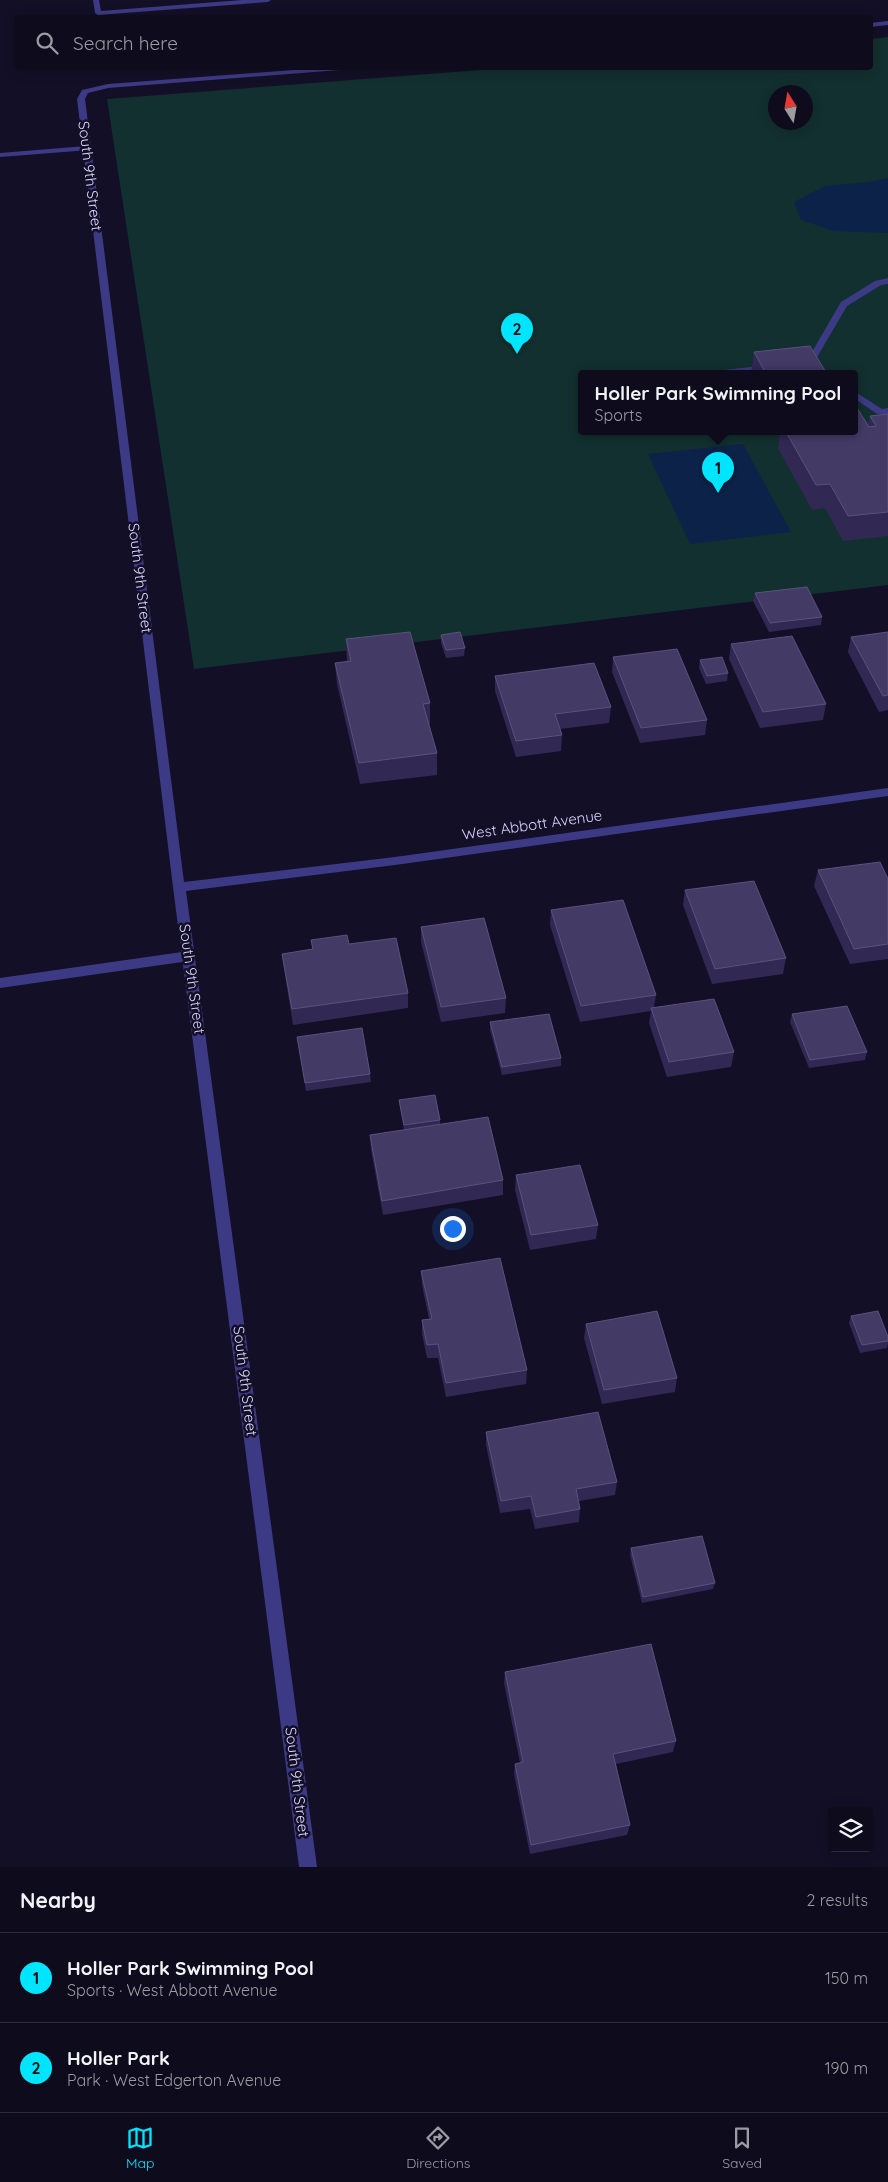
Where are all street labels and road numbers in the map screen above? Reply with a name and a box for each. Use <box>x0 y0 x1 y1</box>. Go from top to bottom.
street label: South 9th Street <box>74 120 107 232</box>
street label: South 9th Street <box>124 522 157 634</box>
street label: West Abbott Avenue <box>461 805 603 844</box>
street label: South 9th Street <box>175 923 210 1035</box>
street label: South 9th Street <box>229 1325 262 1437</box>
street label: South 9th Street <box>281 1726 314 1838</box>

